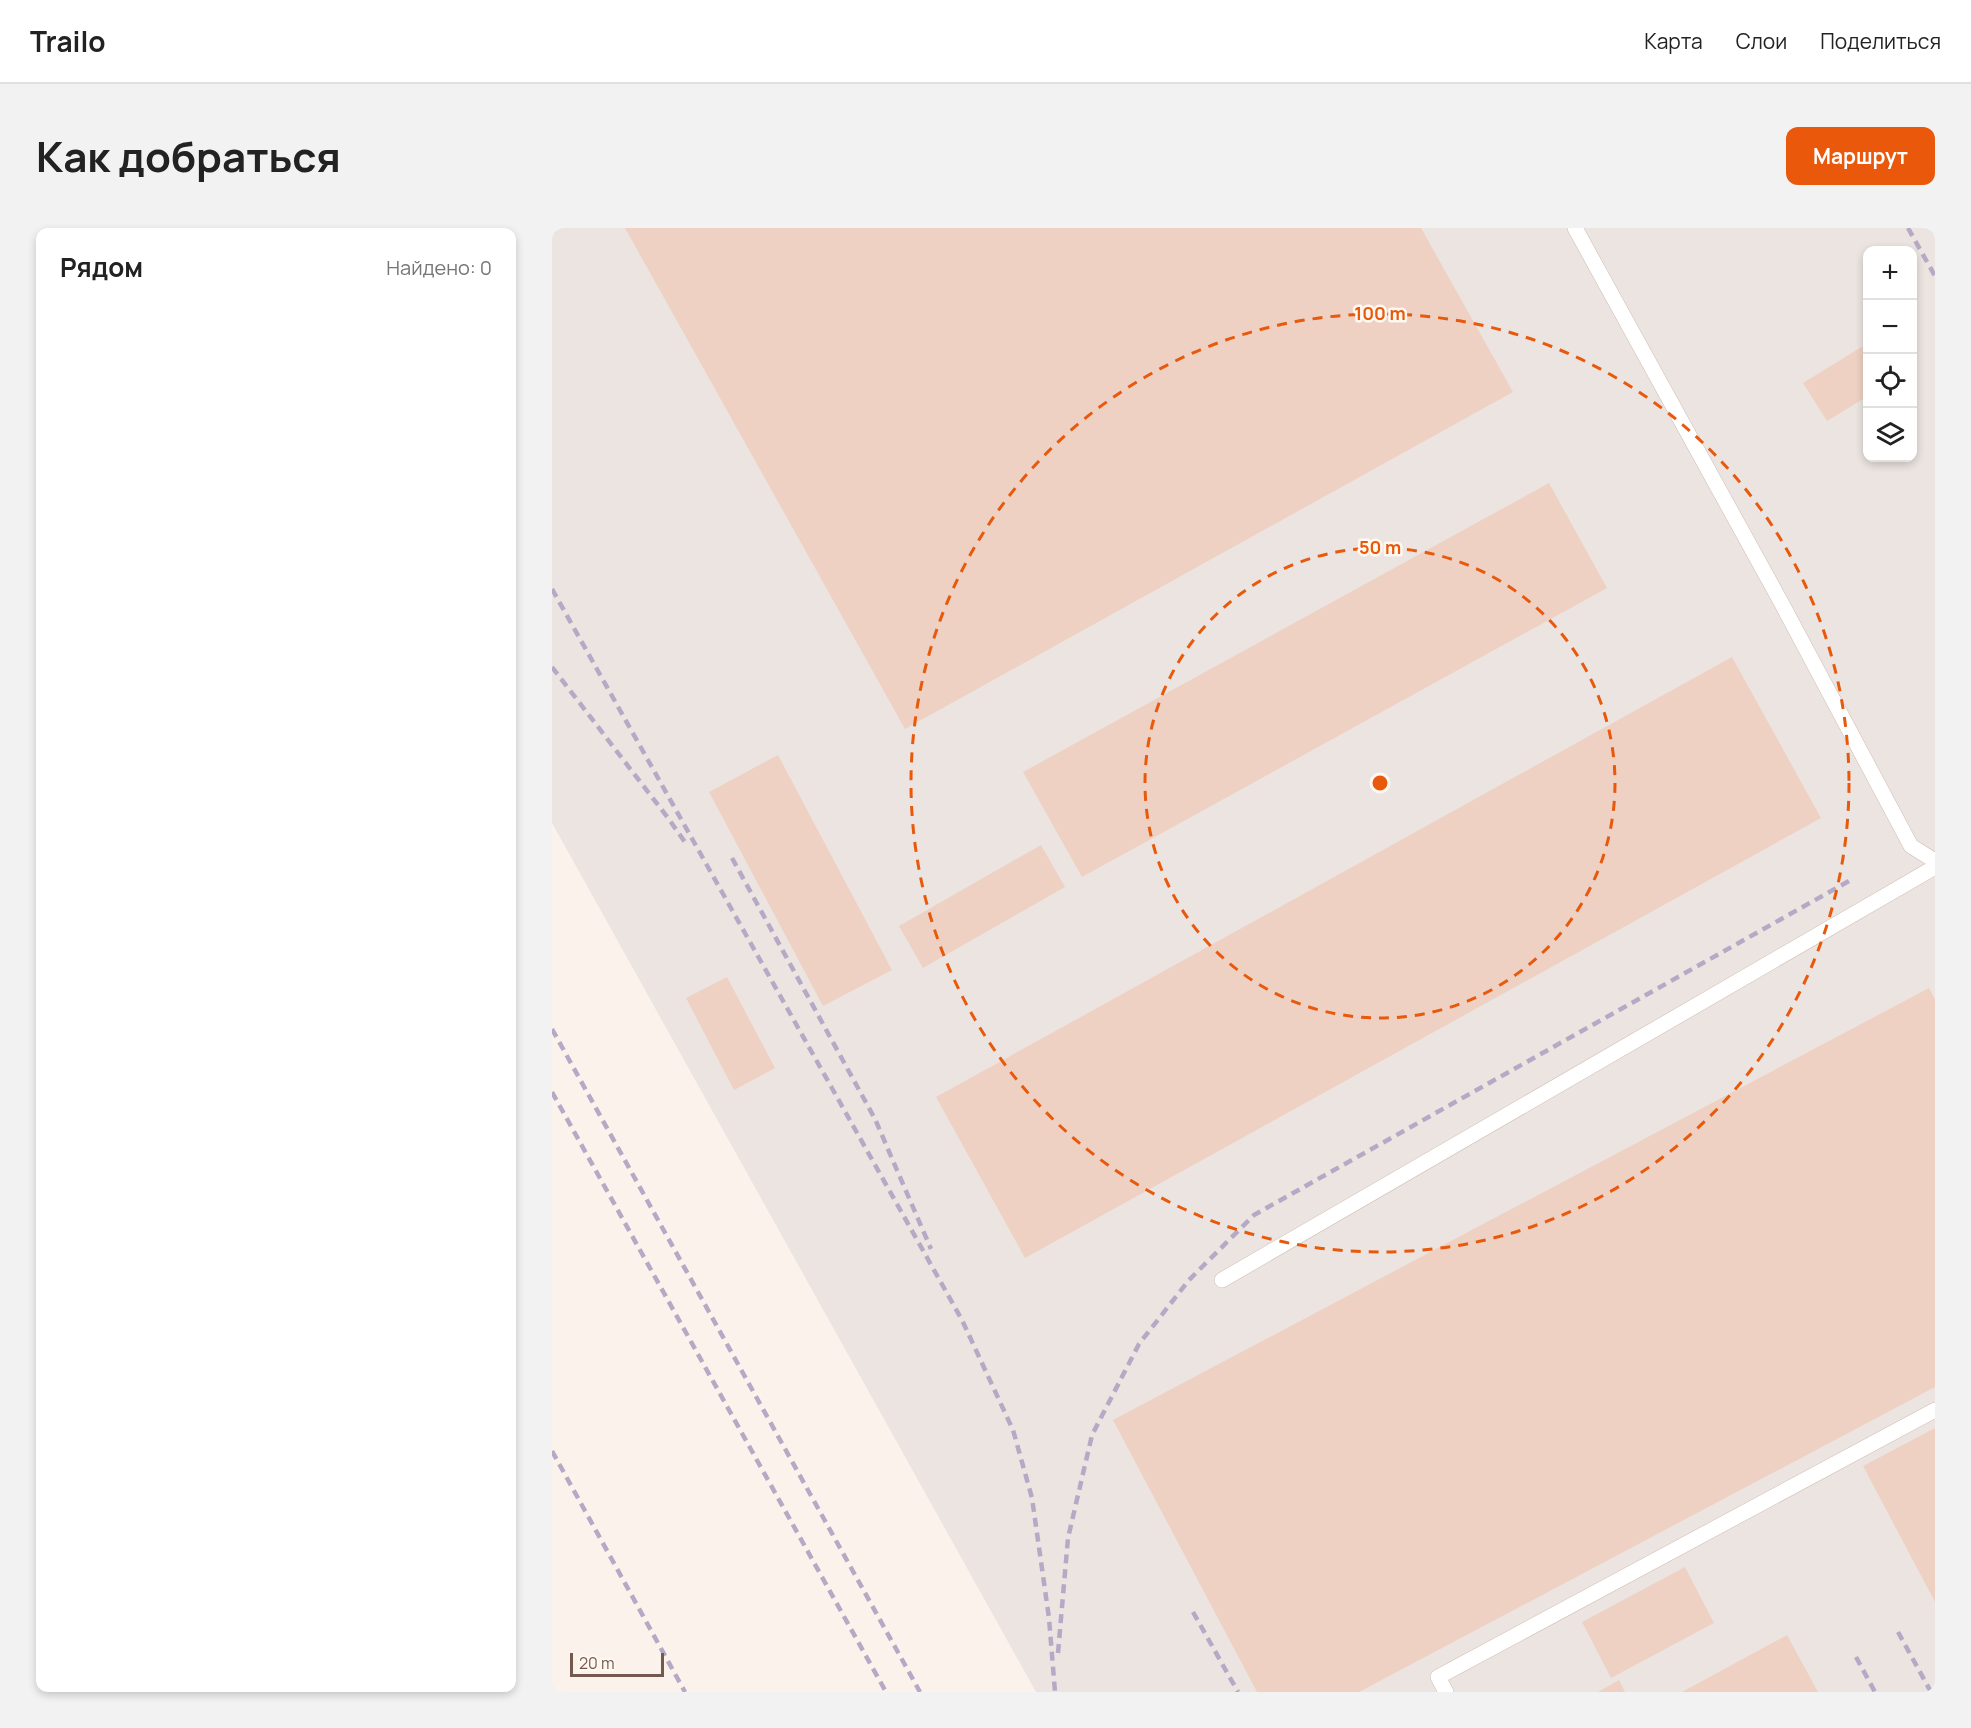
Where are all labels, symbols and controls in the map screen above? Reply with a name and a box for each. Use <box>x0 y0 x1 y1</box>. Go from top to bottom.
text: Trailo <box>30 22 106 60</box>
text: Карта <box>1644 27 1703 55</box>
text: Слои <box>1736 27 1787 55</box>
text: Поделиться <box>1820 27 1941 55</box>
text: Как добраться <box>36 127 341 185</box>
button: Маршрут <box>1786 127 1935 185</box>
map controls <box>1863 246 1917 462</box>
button: + <box>1863 246 1917 300</box>
text: Рядом <box>60 249 143 285</box>
text: Найдено: 0 <box>386 254 492 281</box>
button: − <box>1863 300 1917 354</box>
text: 100 m <box>1354 301 1406 325</box>
button: locate <box>1863 354 1917 408</box>
button: layers <box>1863 408 1917 462</box>
text: 50 m <box>1359 535 1401 559</box>
centre of rings <box>1370 773 1390 793</box>
scale bar <box>570 1650 664 1678</box>
text: 20 m <box>579 1652 615 1674</box>

